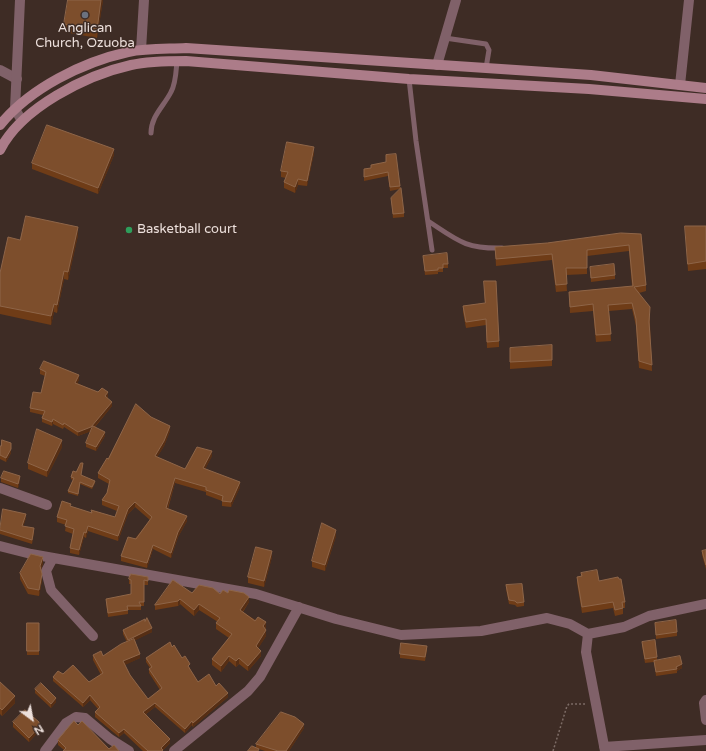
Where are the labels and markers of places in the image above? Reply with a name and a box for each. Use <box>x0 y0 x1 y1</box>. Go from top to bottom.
marker: Anglican Church, Ozuoba <box>80 10 90 20</box>
place label: Anglican Church, Ozuoba <box>35 21 135 52</box>
place label: Basketball court <box>137 222 237 238</box>
marker: Basketball court <box>124 225 134 235</box>

